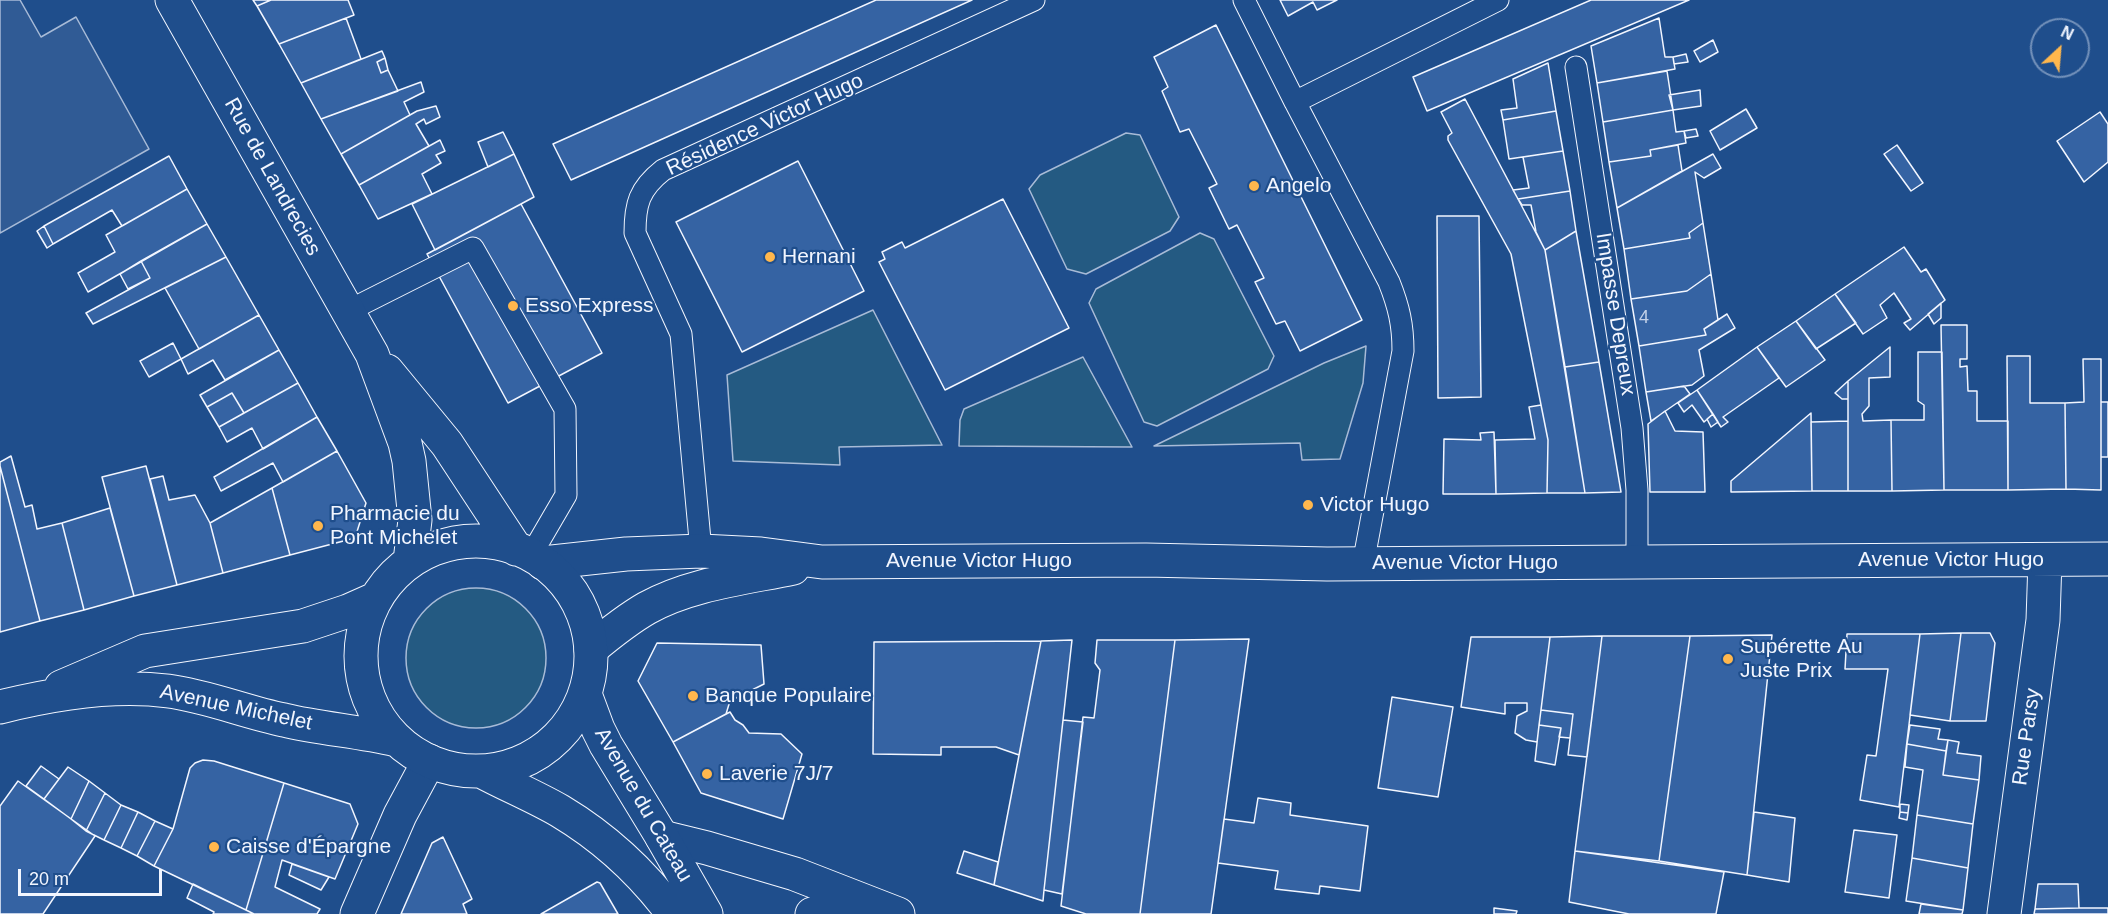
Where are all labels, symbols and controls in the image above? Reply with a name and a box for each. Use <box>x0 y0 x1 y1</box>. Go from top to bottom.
north arrow <box>2030 18 2090 78</box>
text: N <box>2058 23 2076 43</box>
street label: Résidence Victor Hugo <box>663 68 867 182</box>
street label: Rue de Landrecies <box>218 94 326 260</box>
place label: Angelo <box>1266 173 1331 199</box>
marker: Angelo <box>1247 179 1261 193</box>
street label: Impasse Depreux <box>1590 231 1640 397</box>
place label: Hernani <box>782 244 856 270</box>
marker: Hernani <box>763 250 777 264</box>
place label: Esso Express <box>525 293 653 319</box>
marker: Esso Express <box>506 299 520 313</box>
house number: 4 <box>1639 307 1649 329</box>
place label: Victor Hugo <box>1320 492 1429 518</box>
marker: Victor Hugo <box>1301 498 1315 512</box>
place label: Pharmacie du Pont Michelet <box>330 501 460 551</box>
marker: Pharmacie du Pont Michelet <box>311 519 325 533</box>
street label: Avenue Victor Hugo <box>1858 547 2044 573</box>
street label: Avenue Victor Hugo <box>886 548 1072 574</box>
street label: Avenue Victor Hugo <box>1372 550 1558 576</box>
place label: Supérette Au Juste Prix <box>1740 634 1863 684</box>
marker: Supérette Au Juste Prix <box>1721 652 1735 666</box>
street label: Avenue Michelet <box>158 680 314 736</box>
place label: Banque Populaire <box>705 683 872 709</box>
street label: Rue Parsy <box>2008 687 2046 787</box>
marker: Banque Populaire <box>686 689 700 703</box>
street label: Avenue du Cateau <box>589 724 697 886</box>
place label: Laverie 7J/7 <box>719 761 833 787</box>
marker: Laverie 7J/7 <box>700 767 714 781</box>
place label: Caisse d'Épargne <box>226 834 391 860</box>
marker: Caisse d'Épargne <box>207 840 221 854</box>
scale bar <box>21 857 165 895</box>
text: 20 m <box>29 869 69 889</box>

